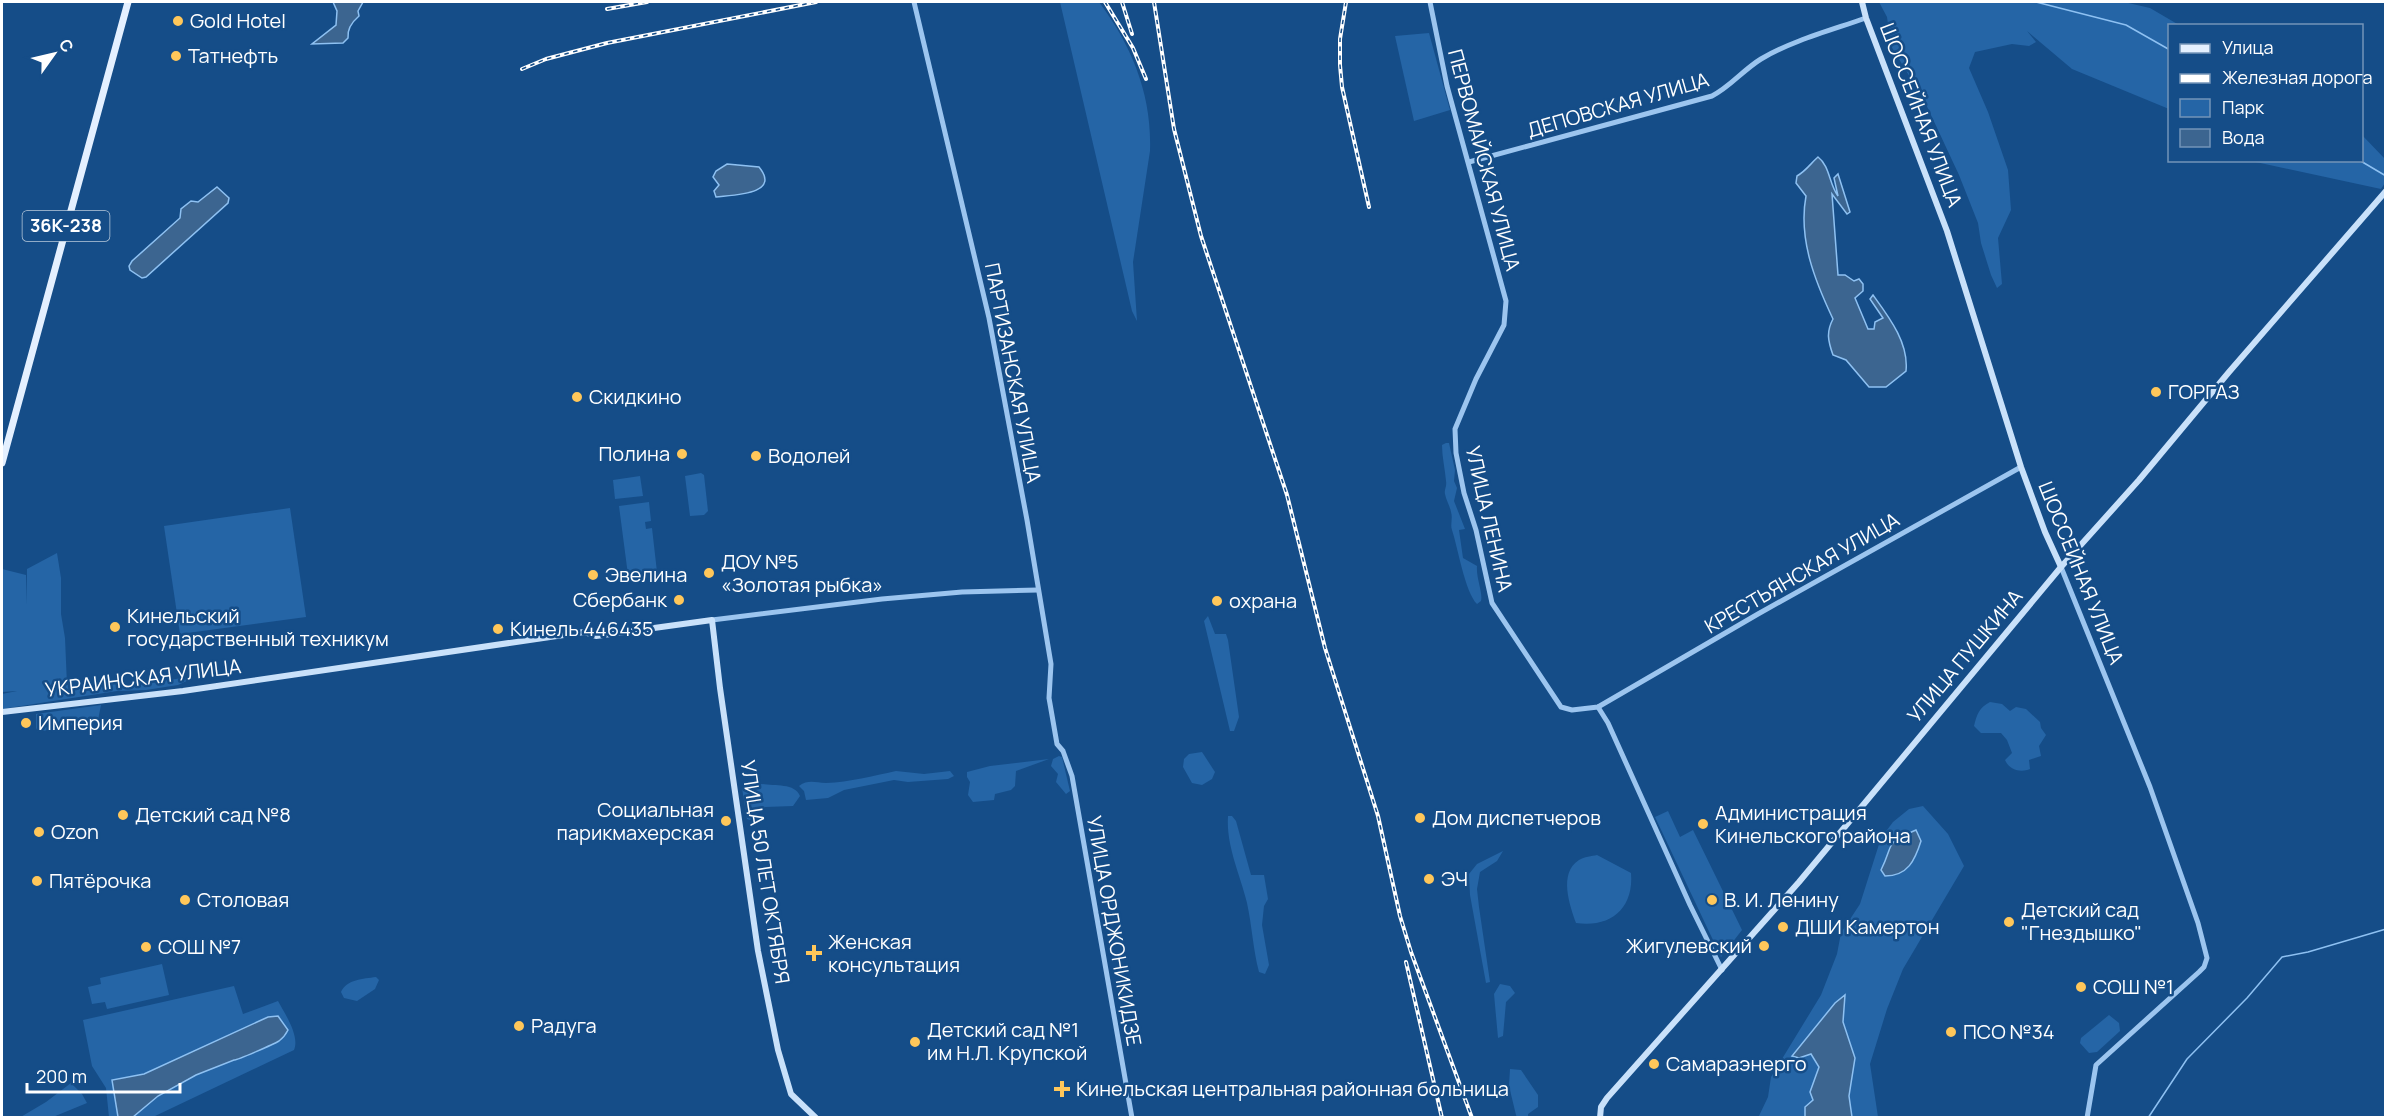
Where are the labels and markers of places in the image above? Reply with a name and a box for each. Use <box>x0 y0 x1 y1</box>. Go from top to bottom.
place label: Gold Hotel <box>190 7 286 34</box>
marker: Gold Hotel <box>171 14 185 28</box>
place label: Татнефть <box>188 42 278 69</box>
marker: Татнефть <box>169 49 183 63</box>
place label: ГОРГАЗ <box>2168 378 2240 405</box>
place label: Скидкино <box>589 383 682 410</box>
marker: ГОРГАЗ <box>2149 385 2163 399</box>
marker: Скидкино <box>570 390 584 404</box>
place label: Полина <box>599 440 670 467</box>
place label: Водолей <box>768 442 850 469</box>
marker: Полина <box>675 447 689 461</box>
marker: Водолей <box>749 449 763 463</box>
place label: ДОУ №5 «Золотая рыбка» <box>721 548 883 598</box>
place label: Эвелина <box>605 561 687 588</box>
marker: ДОУ №5 «Золотая рыбка» <box>702 566 716 580</box>
marker: Эвелина <box>586 568 600 582</box>
place label: Сбербанк <box>573 586 668 613</box>
place label: охрана <box>1229 587 1297 614</box>
marker: Сбербанк <box>672 593 686 607</box>
marker: охрана <box>1210 594 1224 608</box>
place label: Кинельский государственный техникум <box>127 602 389 652</box>
place label: Кинель 446435 <box>510 615 654 642</box>
marker: Кинельский государственный техникум <box>108 620 122 634</box>
marker: Кинель 446435 <box>491 622 505 636</box>
place label: Империя <box>38 709 123 736</box>
marker: Империя <box>19 716 33 730</box>
place label: Социальная парикмахерская <box>557 796 714 846</box>
place label: Администрация Кинельского района <box>1715 799 1911 849</box>
place label: Детский сад №8 <box>135 801 291 828</box>
place label: Дом диспетчеров <box>1432 804 1601 831</box>
marker: Детский сад №8 <box>116 808 130 822</box>
marker: Дом диспетчеров <box>1413 811 1427 825</box>
marker: Социальная парикмахерская <box>719 814 733 828</box>
marker: Администрация Кинельского района <box>1696 817 1710 831</box>
place label: Ozon <box>51 818 99 845</box>
marker: Ozon <box>32 825 46 839</box>
place label: ЭЧ <box>1441 865 1468 892</box>
place label: Пятёрочка <box>49 867 151 894</box>
marker: ЭЧ <box>1422 872 1436 886</box>
marker: Пятёрочка <box>30 874 44 888</box>
place label: Столовая <box>197 886 289 913</box>
place label: В. И. Ленину <box>1724 886 1839 913</box>
marker: Столовая <box>178 893 192 907</box>
marker: В. И. Ленину <box>1705 893 1719 907</box>
place label: Детский сад "Гнездышко" <box>2021 896 2142 946</box>
place label: ДШИ Камертон <box>1795 913 1940 940</box>
marker: Детский сад "Гнездышко" <box>2002 915 2016 929</box>
marker: ДШИ Камертон <box>1776 920 1790 934</box>
place label: Женская консультация <box>828 928 960 978</box>
place label: Жигулевский <box>1626 932 1752 959</box>
place label: СОШ №7 <box>158 933 241 960</box>
marker: Жигулевский <box>1757 939 1771 953</box>
marker: СОШ №7 <box>139 940 153 954</box>
marker: Женская консультация <box>805 944 823 962</box>
place label: СОШ №1 <box>2093 973 2174 1000</box>
marker: СОШ №1 <box>2074 980 2088 994</box>
place label: Радуга <box>531 1012 597 1039</box>
place label: Детский сад №1 им Н.Л. Крупской <box>927 1016 1087 1066</box>
place label: ПСО №34 <box>1963 1018 2055 1045</box>
marker: Радуга <box>512 1019 526 1033</box>
marker: ПСО №34 <box>1944 1025 1958 1039</box>
marker: Детский сад №1 им Н.Л. Крупской <box>908 1035 922 1049</box>
place label: Самараэнерго <box>1666 1050 1807 1077</box>
marker: Самараэнерго <box>1647 1057 1661 1071</box>
place label: Кинельская центральная районная больница <box>1076 1075 1509 1102</box>
marker: Кинельская центральная районная больница <box>1053 1080 1071 1098</box>

